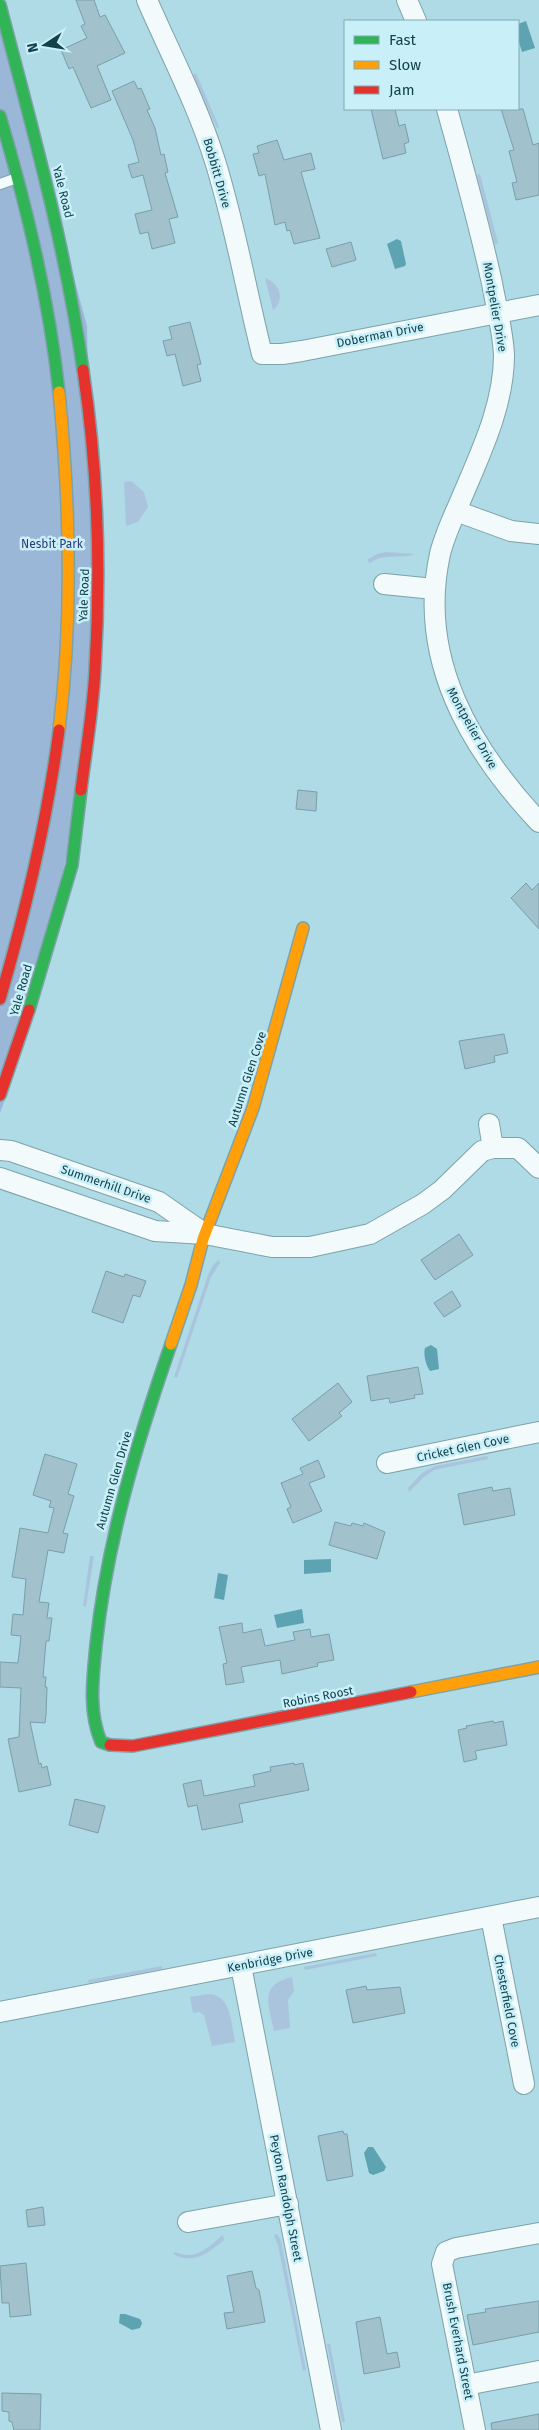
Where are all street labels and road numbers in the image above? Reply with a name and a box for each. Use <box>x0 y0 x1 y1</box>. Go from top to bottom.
street label: Bobbitt Drive <box>200 136 234 210</box>
street label: Yale Road <box>50 165 76 219</box>
street label: Montpelier Drive <box>480 261 510 353</box>
street label: Doberman Drive <box>335 320 425 350</box>
street label: Yale Road <box>76 568 92 622</box>
street label: Montpelier Drive <box>444 685 500 771</box>
street label: Yale Road <box>7 963 35 1017</box>
street label: Autumn Glen Cove <box>225 1030 269 1128</box>
street label: Summerhill Drive <box>59 1162 153 1206</box>
street label: Autumn Glen Drive <box>93 1429 135 1531</box>
street label: Cricket Glen Cove <box>416 1431 510 1465</box>
street label: Robins Roost <box>282 1683 355 1711</box>
street label: Kenbridge Drive <box>226 1945 314 1975</box>
street label: Chesterfield Cove <box>491 1953 523 2049</box>
street label: Peyton Randolph Street <box>267 2134 305 2263</box>
street label: Brush Everhard Street <box>440 2281 476 2401</box>

